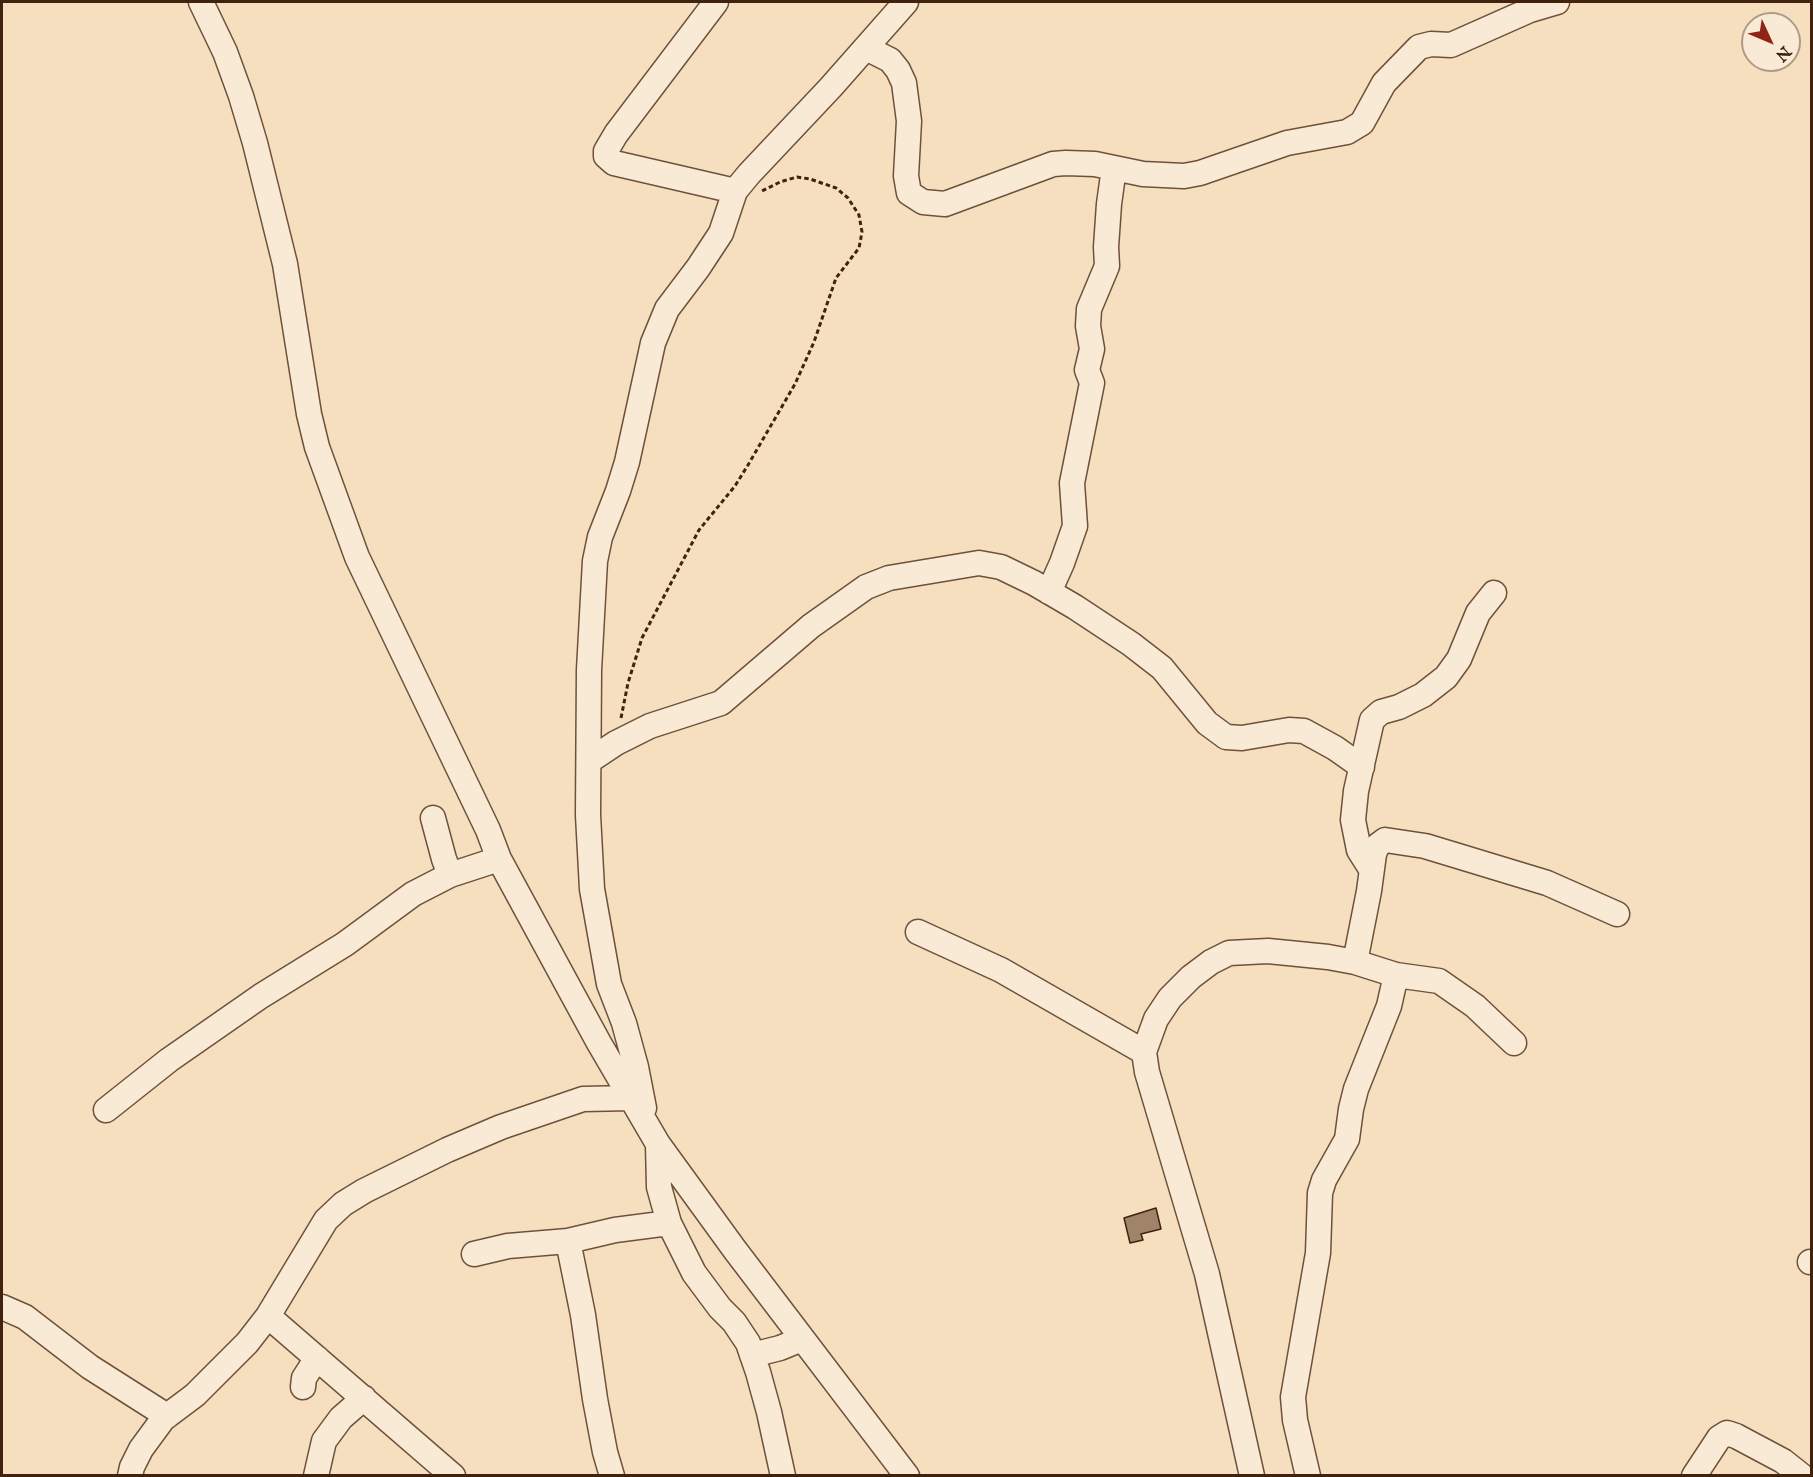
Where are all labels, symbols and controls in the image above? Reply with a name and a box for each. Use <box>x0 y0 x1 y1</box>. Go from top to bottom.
north arrow <box>1741 12 1801 72</box>
text: N <box>1771 41 1795 65</box>

